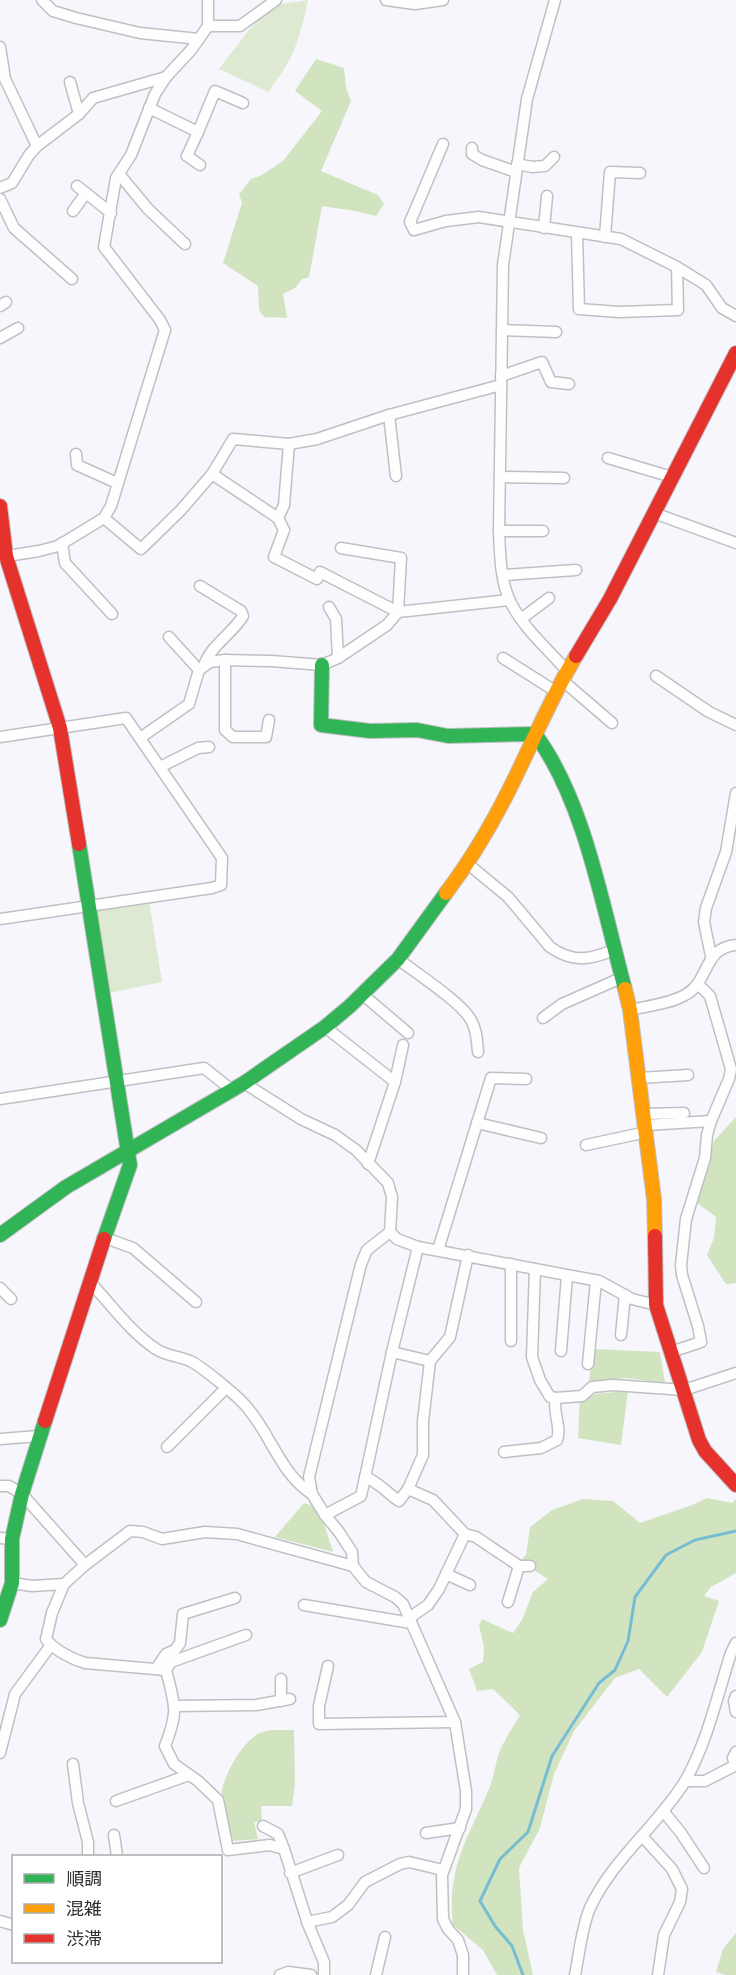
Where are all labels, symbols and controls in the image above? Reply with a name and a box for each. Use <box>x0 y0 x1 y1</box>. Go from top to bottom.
legend <box>12 1855 222 1963</box>
text: 順調 <box>66 1868 102 1889</box>
text: 混雑 <box>66 1898 102 1919</box>
text: 渋滞 <box>66 1928 102 1949</box>

